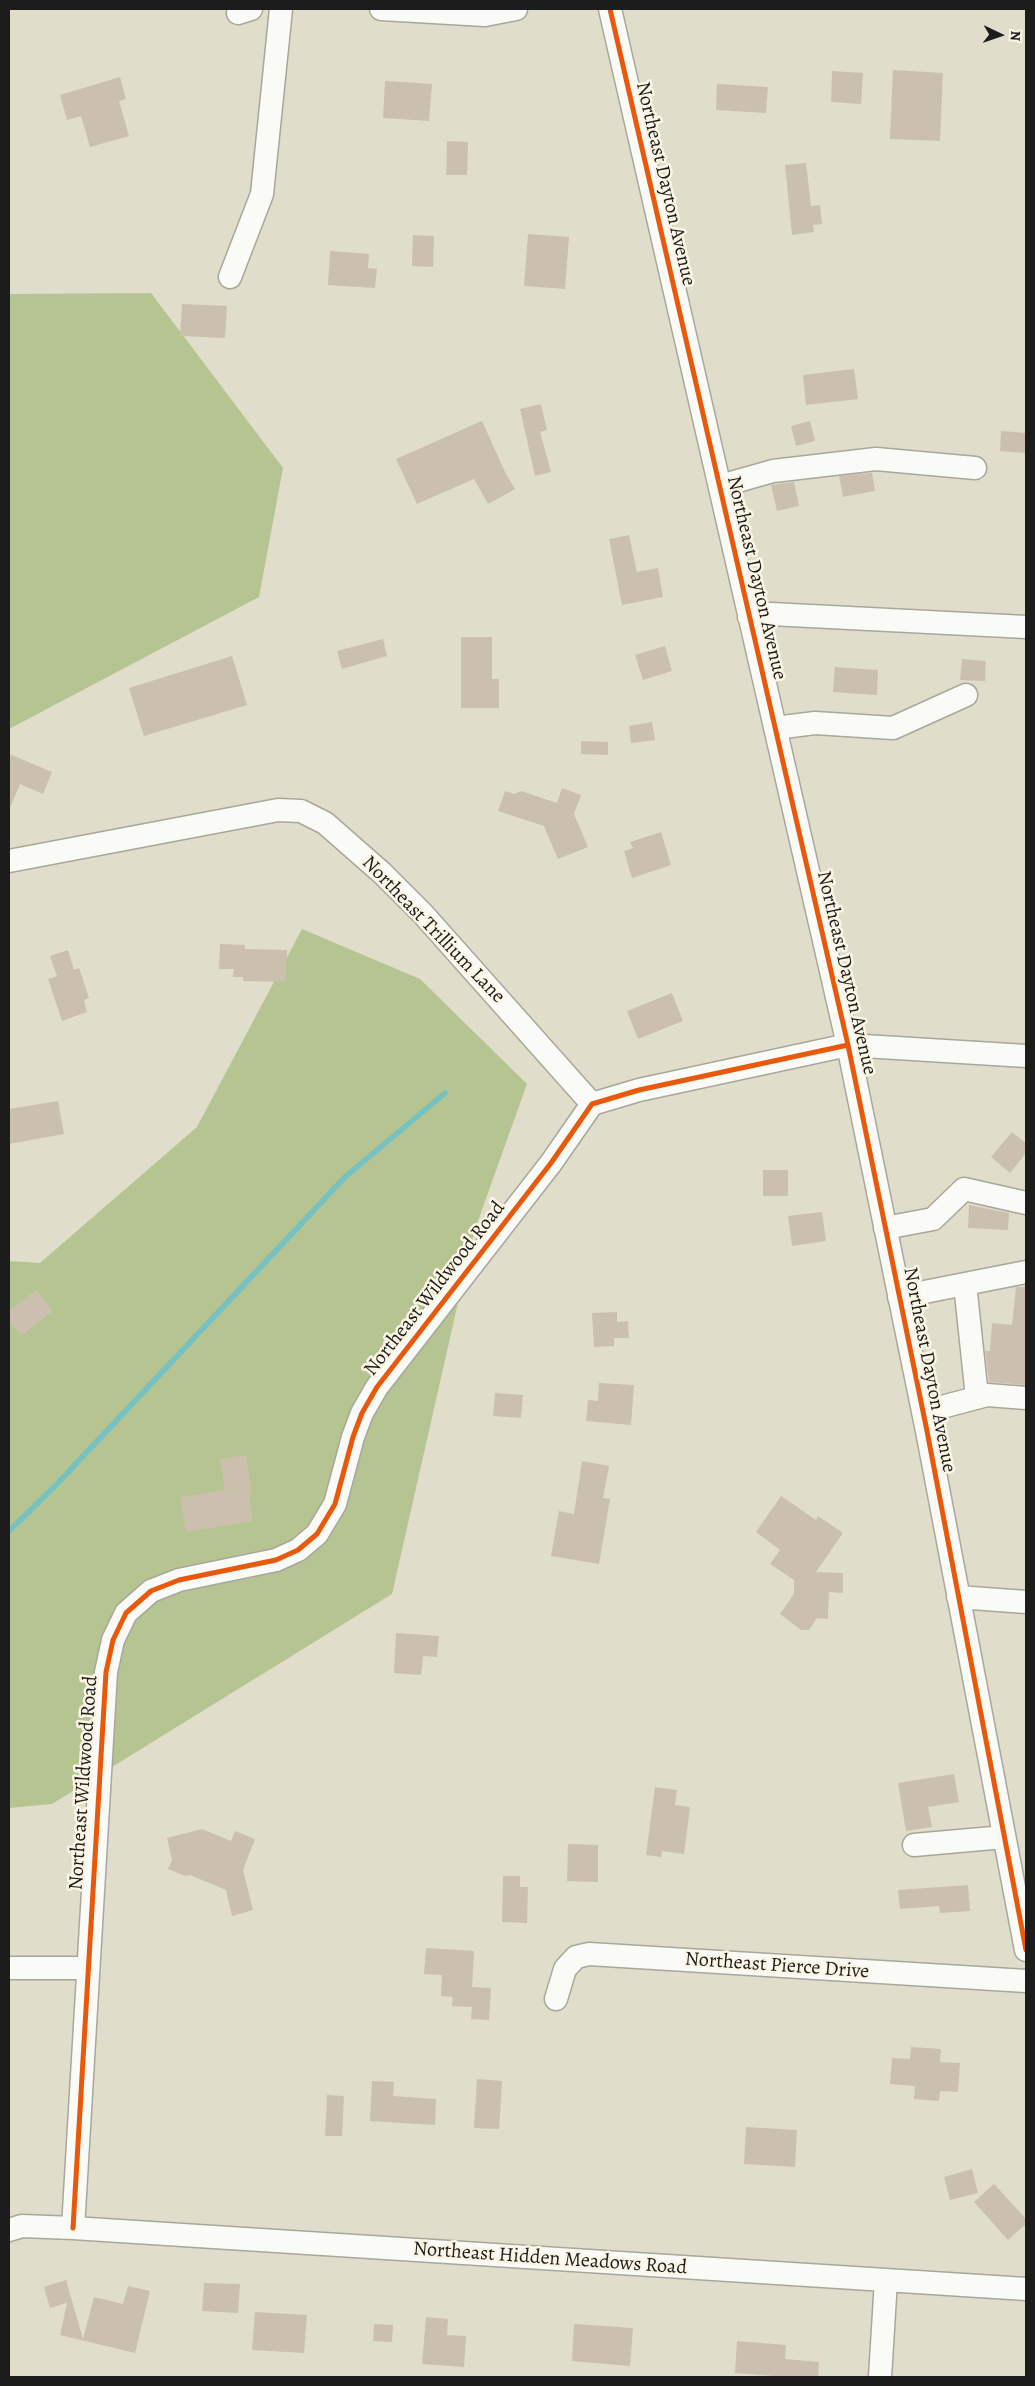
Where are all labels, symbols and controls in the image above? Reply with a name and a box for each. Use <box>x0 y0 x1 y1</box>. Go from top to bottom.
north arrow <box>975 10 1025 60</box>
text: N <box>1006 30 1025 41</box>
street label: Northeast Dayton Avenue <box>630 80 700 288</box>
street label: Northeast Dayton Avenue <box>721 474 791 682</box>
street label: Northeast Trillium Lane <box>356 851 510 1009</box>
street label: Northeast Dayton Avenue <box>811 869 881 1077</box>
street label: Northeast Wildwood Road <box>359 1197 511 1381</box>
street label: Northeast Dayton Avenue <box>897 1265 961 1475</box>
street label: Northeast Wildwood Road <box>65 1675 103 1891</box>
street label: Northeast Pierce Drive <box>684 1948 870 1984</box>
street label: Northeast Hidden Meadows Road <box>412 2237 688 2281</box>

